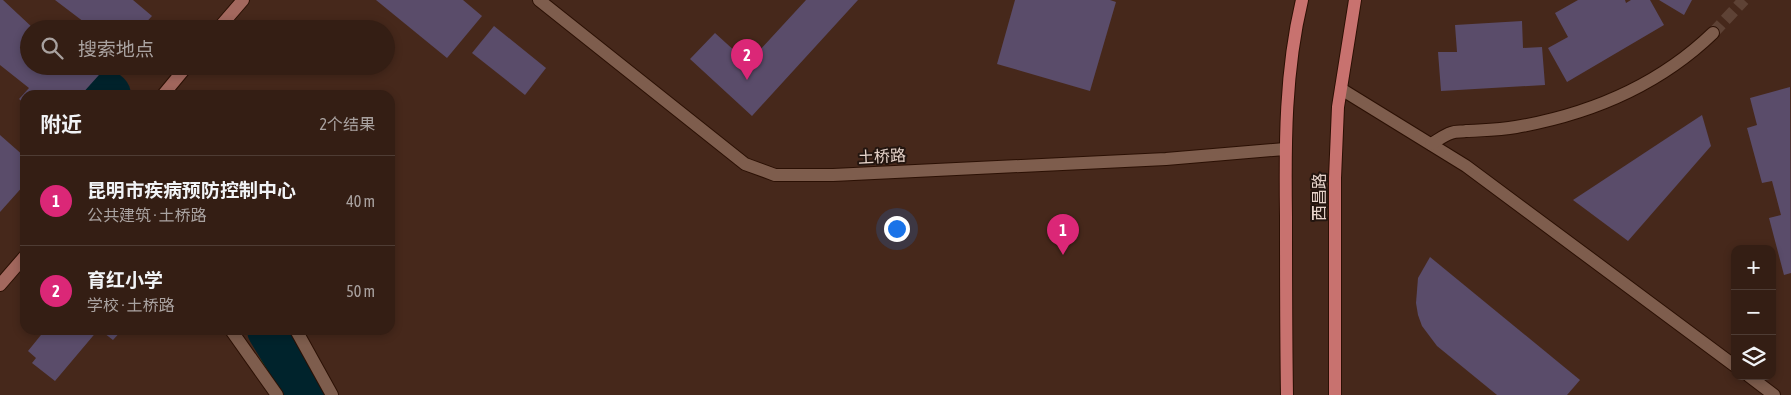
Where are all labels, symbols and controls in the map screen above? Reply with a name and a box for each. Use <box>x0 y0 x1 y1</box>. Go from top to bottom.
search box <box>20 20 395 75</box>
icon: search <box>38 34 66 62</box>
text: 搜索地点 <box>78 38 154 60</box>
pin: 2 <box>731 39 763 80</box>
text: 附近 <box>40 112 82 136</box>
text: 2个结果 <box>319 115 375 133</box>
street label: 土桥路 <box>858 146 906 166</box>
street label: 西昌路 <box>1310 173 1328 221</box>
text: 昆明市疾病预防控制中心 <box>87 179 296 201</box>
text: 1 <box>52 192 60 210</box>
text: 40 m <box>346 192 375 210</box>
text: 公共建筑 · 土桥路 <box>87 206 207 224</box>
pin: 1 <box>1047 214 1079 255</box>
your location <box>884 216 910 242</box>
map controls <box>1731 245 1776 380</box>
button: + <box>1731 245 1776 290</box>
text: 育红小学 <box>87 269 163 291</box>
text: 2 <box>52 282 60 300</box>
text: 50 m <box>346 282 375 300</box>
button: − <box>1731 290 1776 335</box>
text: 学校 · 土桥路 <box>87 296 175 314</box>
button: layers <box>1731 335 1776 380</box>

